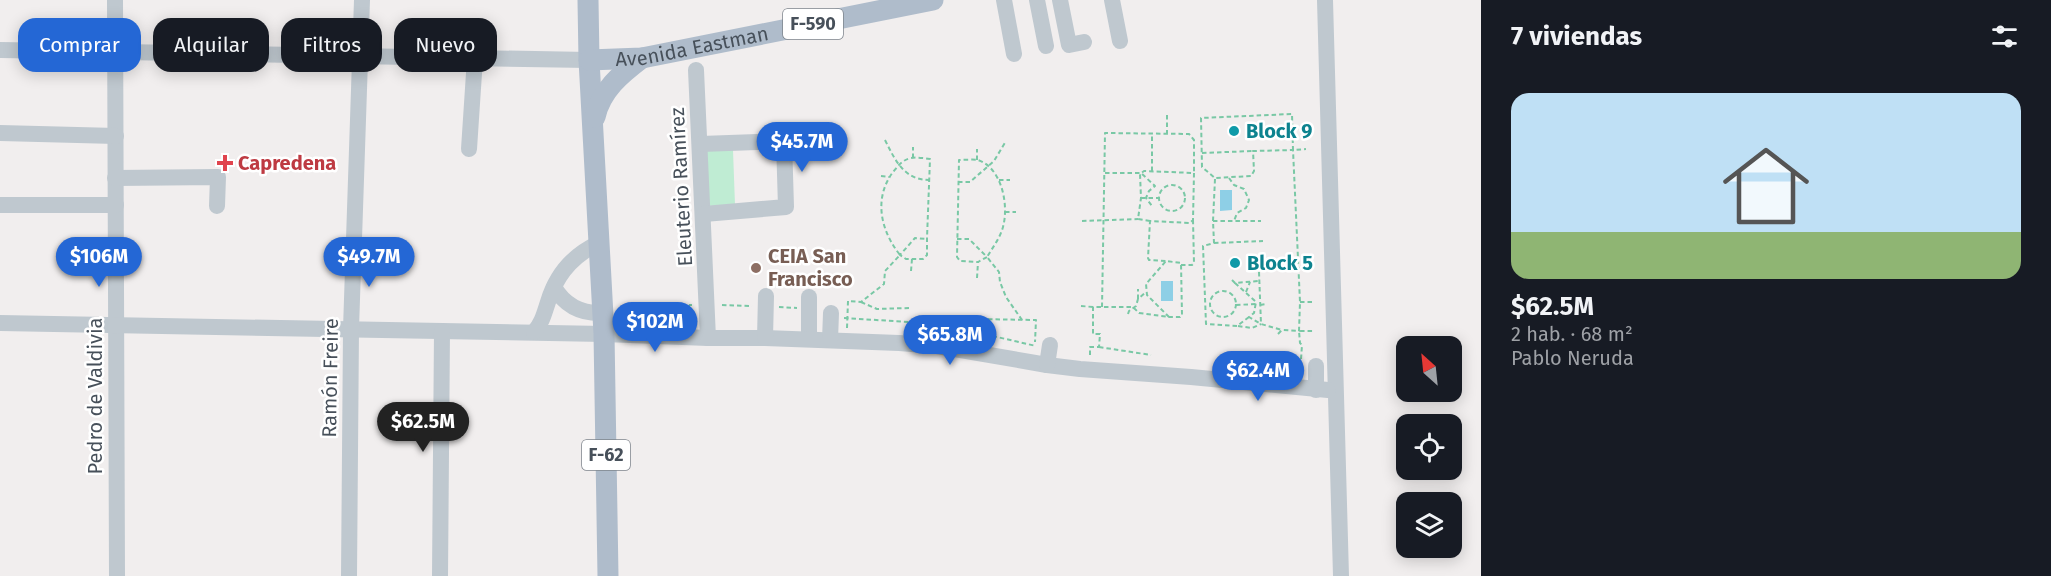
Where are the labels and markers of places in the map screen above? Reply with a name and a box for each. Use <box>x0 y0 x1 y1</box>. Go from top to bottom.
place label: Block 9 <box>1246 119 1312 143</box>
pin: $45.7M <box>753 122 851 173</box>
marker: Block 9 <box>1227 124 1241 138</box>
place label: Capredena <box>238 151 336 175</box>
marker: Capredena <box>216 154 234 172</box>
pin: $106M <box>57 237 141 288</box>
pin: $49.7M <box>320 237 418 288</box>
place label: CEIA San Francisco <box>768 244 853 291</box>
place label: Block 5 <box>1247 251 1313 275</box>
marker: Block 5 <box>1228 256 1242 270</box>
marker: CEIA San Francisco <box>749 261 763 275</box>
pin: $102M <box>613 302 697 353</box>
pin: $65.8M <box>901 315 999 366</box>
pin: $62.4M <box>1209 351 1307 402</box>
pin: $62.5M <box>374 402 472 453</box>

